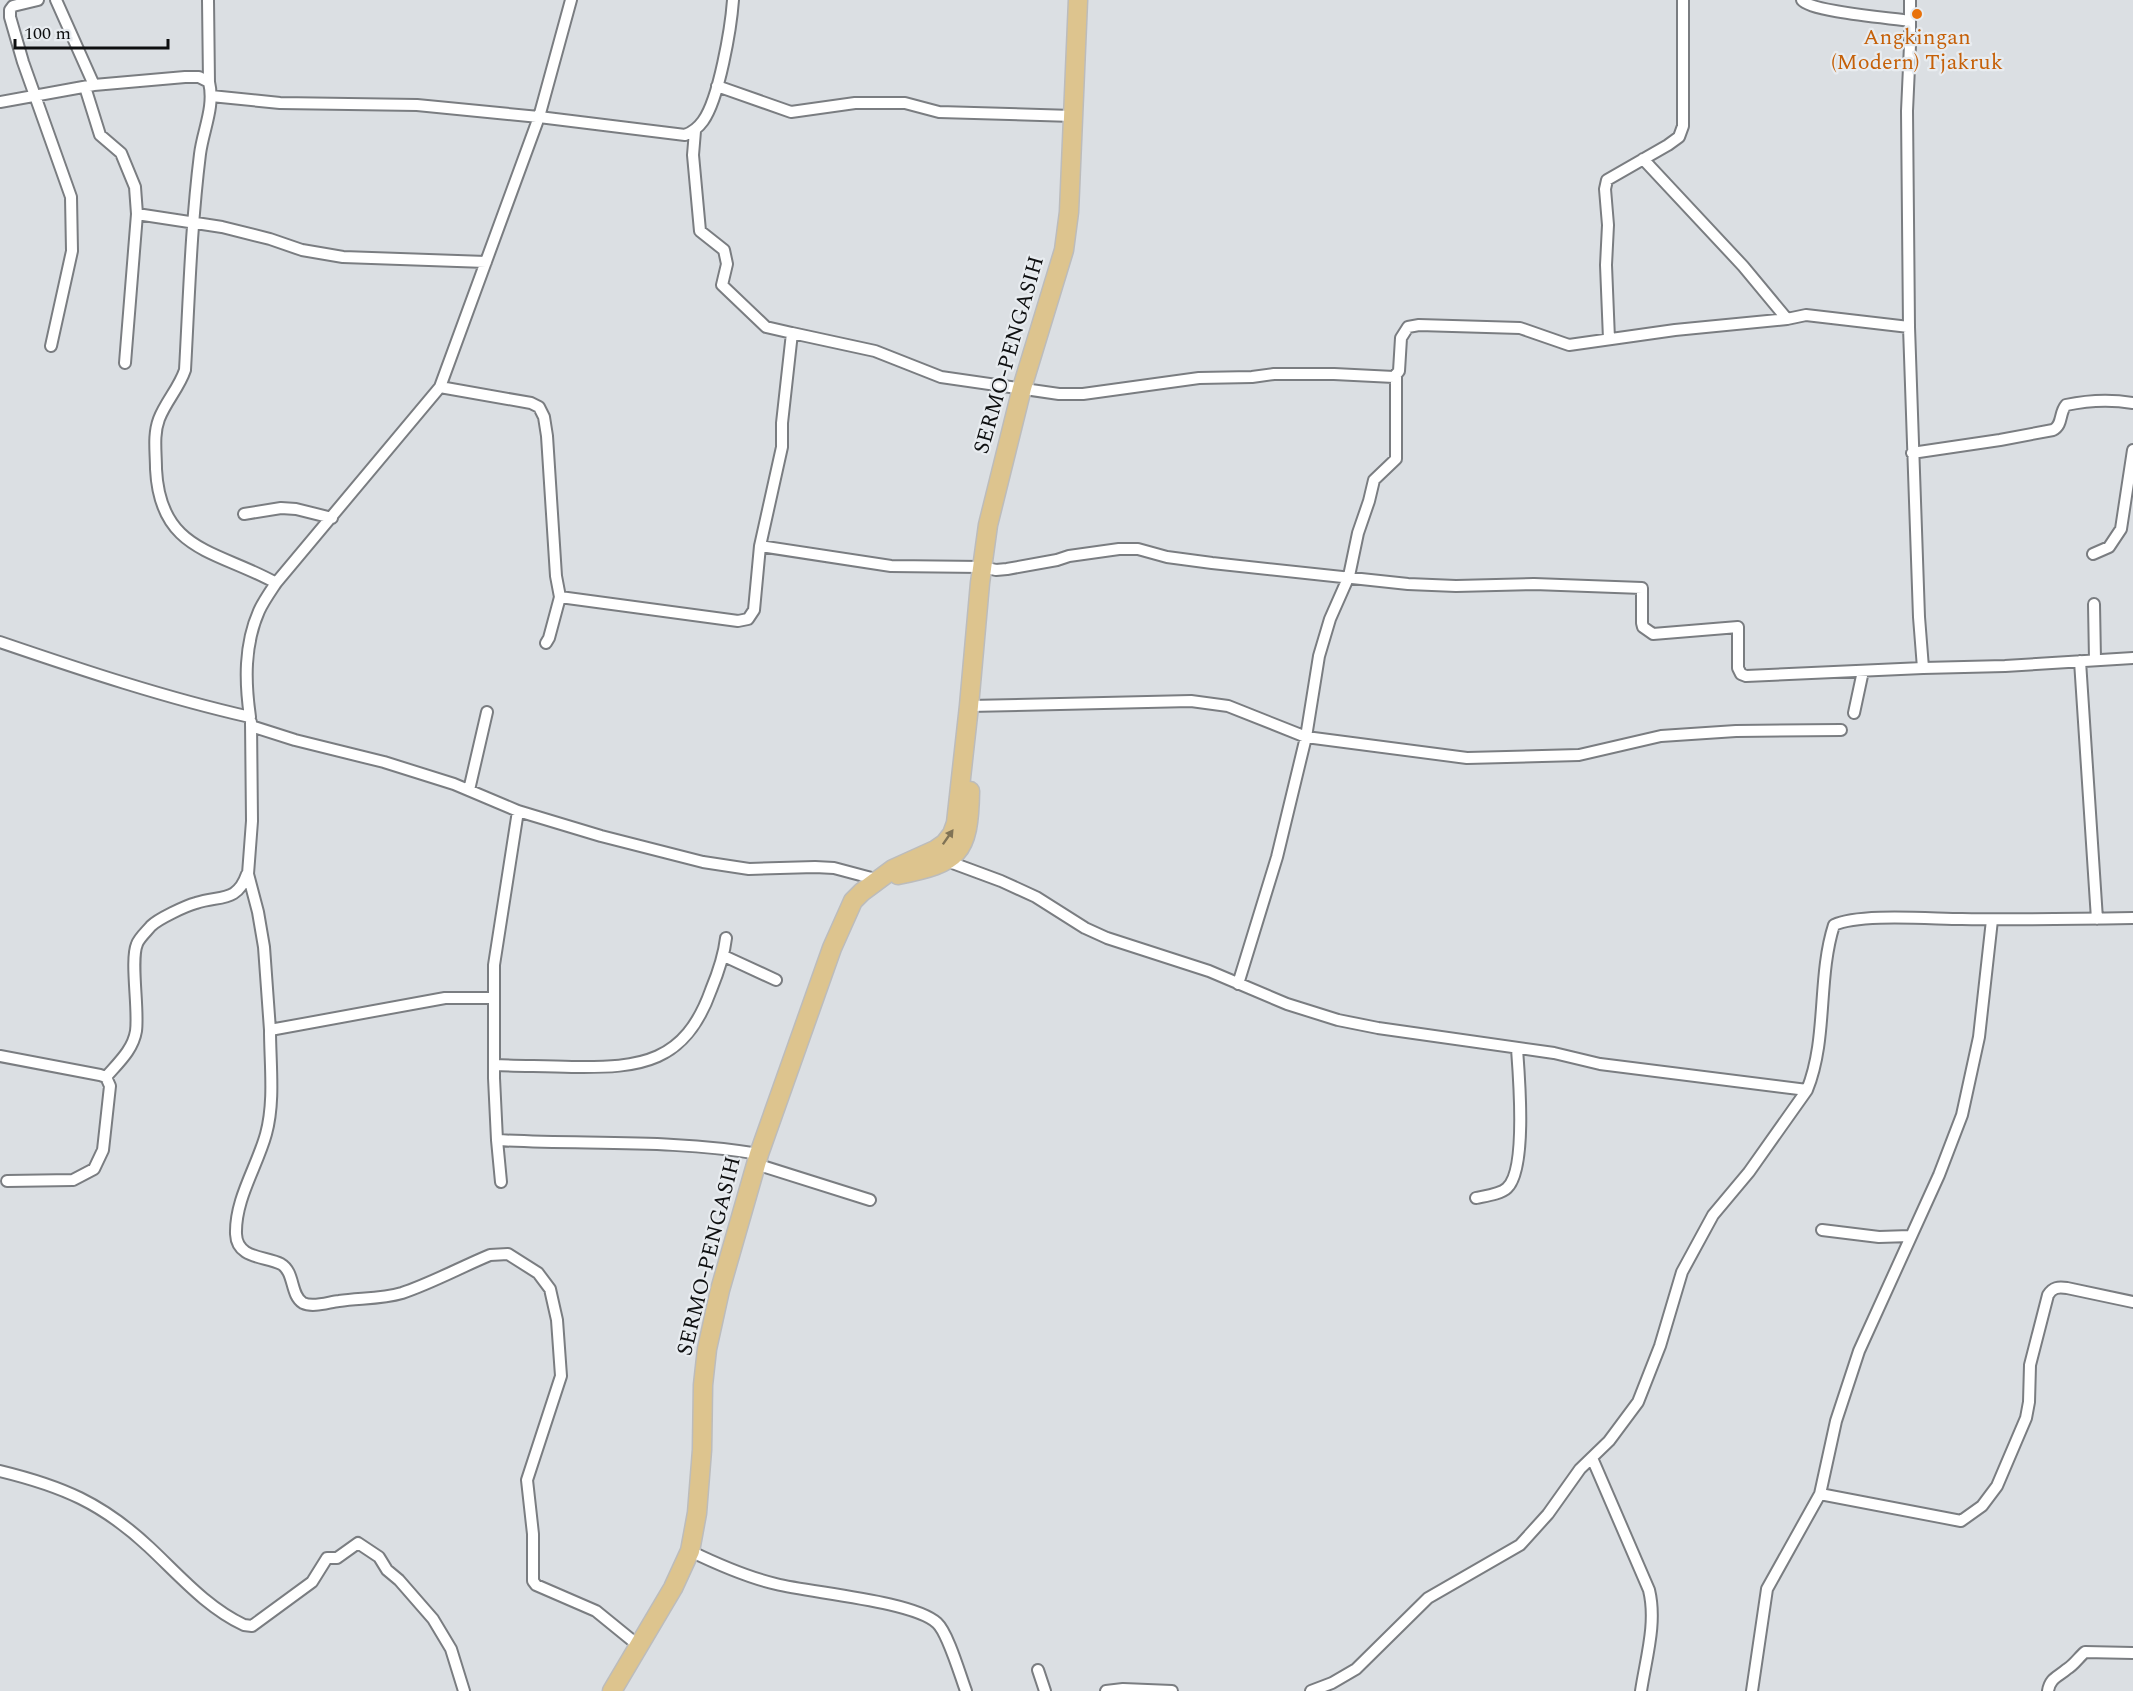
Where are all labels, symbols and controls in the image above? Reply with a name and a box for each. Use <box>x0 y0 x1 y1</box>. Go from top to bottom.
marker: Angkingan (Modern) Tjakruk <box>1910 7 1924 21</box>
scale bar <box>15 12 168 50</box>
text: 100 m <box>24 20 71 47</box>
place label: Angkingan (Modern) Tjakruk <box>1831 21 2003 79</box>
street label: SERMO-PENGASIH <box>965 252 1053 458</box>
one-way arrow <box>942 829 954 845</box>
street label: SERMO-PENGASIH <box>668 1153 750 1359</box>

